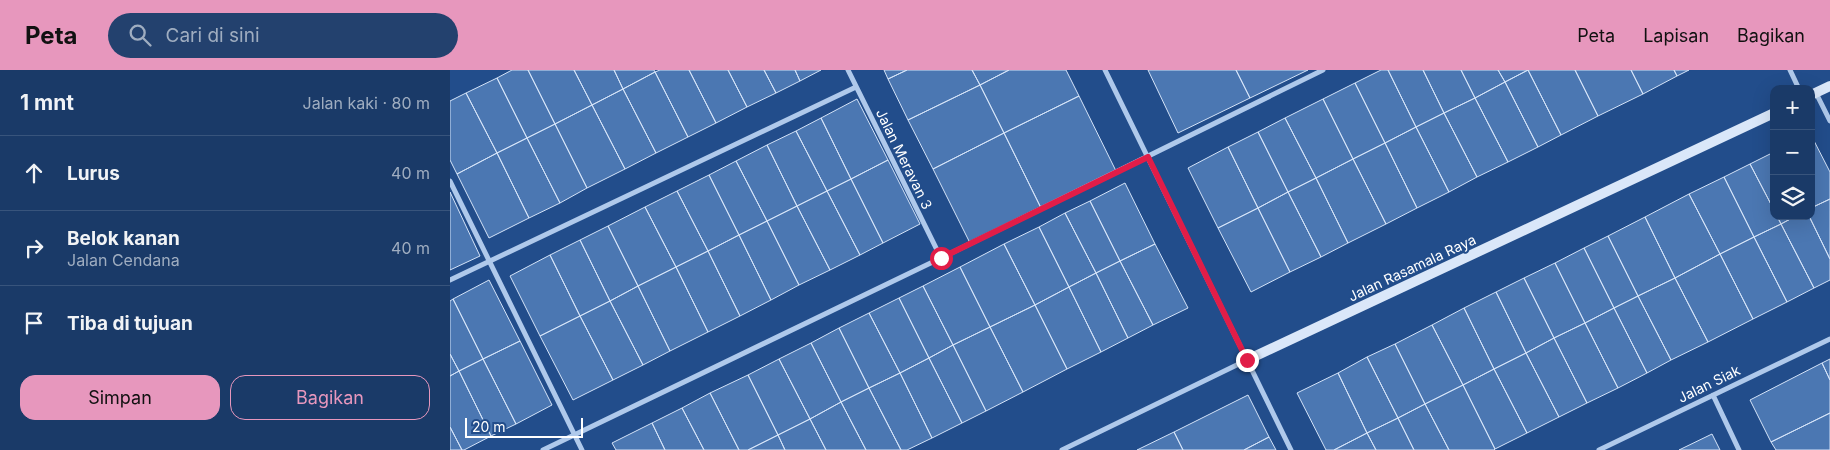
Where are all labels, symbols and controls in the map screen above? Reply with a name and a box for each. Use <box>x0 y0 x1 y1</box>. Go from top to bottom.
search box <box>108 13 458 58</box>
text: Peta <box>25 21 78 50</box>
icon: search <box>126 21 154 49</box>
text: Cari di sini <box>166 24 259 47</box>
text: Peta <box>1577 25 1615 46</box>
text: Lapisan <box>1643 25 1709 46</box>
text: Bagikan <box>1737 25 1805 46</box>
map controls <box>1770 85 1815 220</box>
button: + <box>1770 85 1815 130</box>
text: 1 mnt <box>20 90 74 115</box>
text: Jalan kaki · 80 m <box>303 93 430 113</box>
street label: Jalan Meravan 3 <box>873 106 936 212</box>
button: − <box>1770 130 1815 175</box>
icon: ahead <box>20 159 48 187</box>
text: Lurus <box>67 162 120 185</box>
text: 40 m <box>391 163 430 183</box>
button: layers <box>1770 175 1815 220</box>
text: Belok kanan <box>67 227 180 250</box>
street label: Jalan Rasamala Raya <box>1345 230 1478 305</box>
icon: right <box>20 234 48 262</box>
text: 40 m <box>391 238 430 258</box>
route start <box>930 247 953 270</box>
text: Jalan Cendana <box>67 250 180 270</box>
icon: arrive <box>20 309 48 337</box>
text: Tiba di tujuan <box>67 312 193 335</box>
route end <box>1236 349 1259 372</box>
street label: Jalan Siak <box>1675 361 1743 406</box>
button: Simpan <box>20 375 220 420</box>
button: Bagikan <box>230 375 430 420</box>
scale bar <box>465 415 582 438</box>
text: 20 m <box>472 418 506 435</box>

